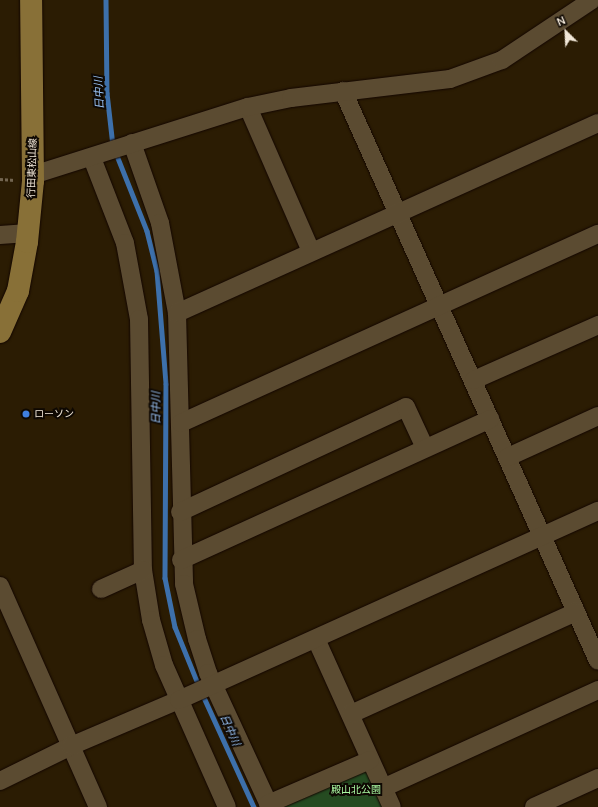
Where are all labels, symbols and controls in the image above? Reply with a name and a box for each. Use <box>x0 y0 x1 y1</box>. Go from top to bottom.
north arrow <box>546 12 586 52</box>
text: N <box>554 12 568 29</box>
water label: 日中川 <box>92 76 106 110</box>
street label: 行田東松山線 <box>25 138 39 198</box>
water label: 日中川 <box>149 392 163 424</box>
place label: ローソン <box>34 408 74 420</box>
marker: ローソン <box>21 409 31 419</box>
water label: 日中川 <box>217 712 243 748</box>
park label: 殿山北公園 <box>331 784 381 796</box>

